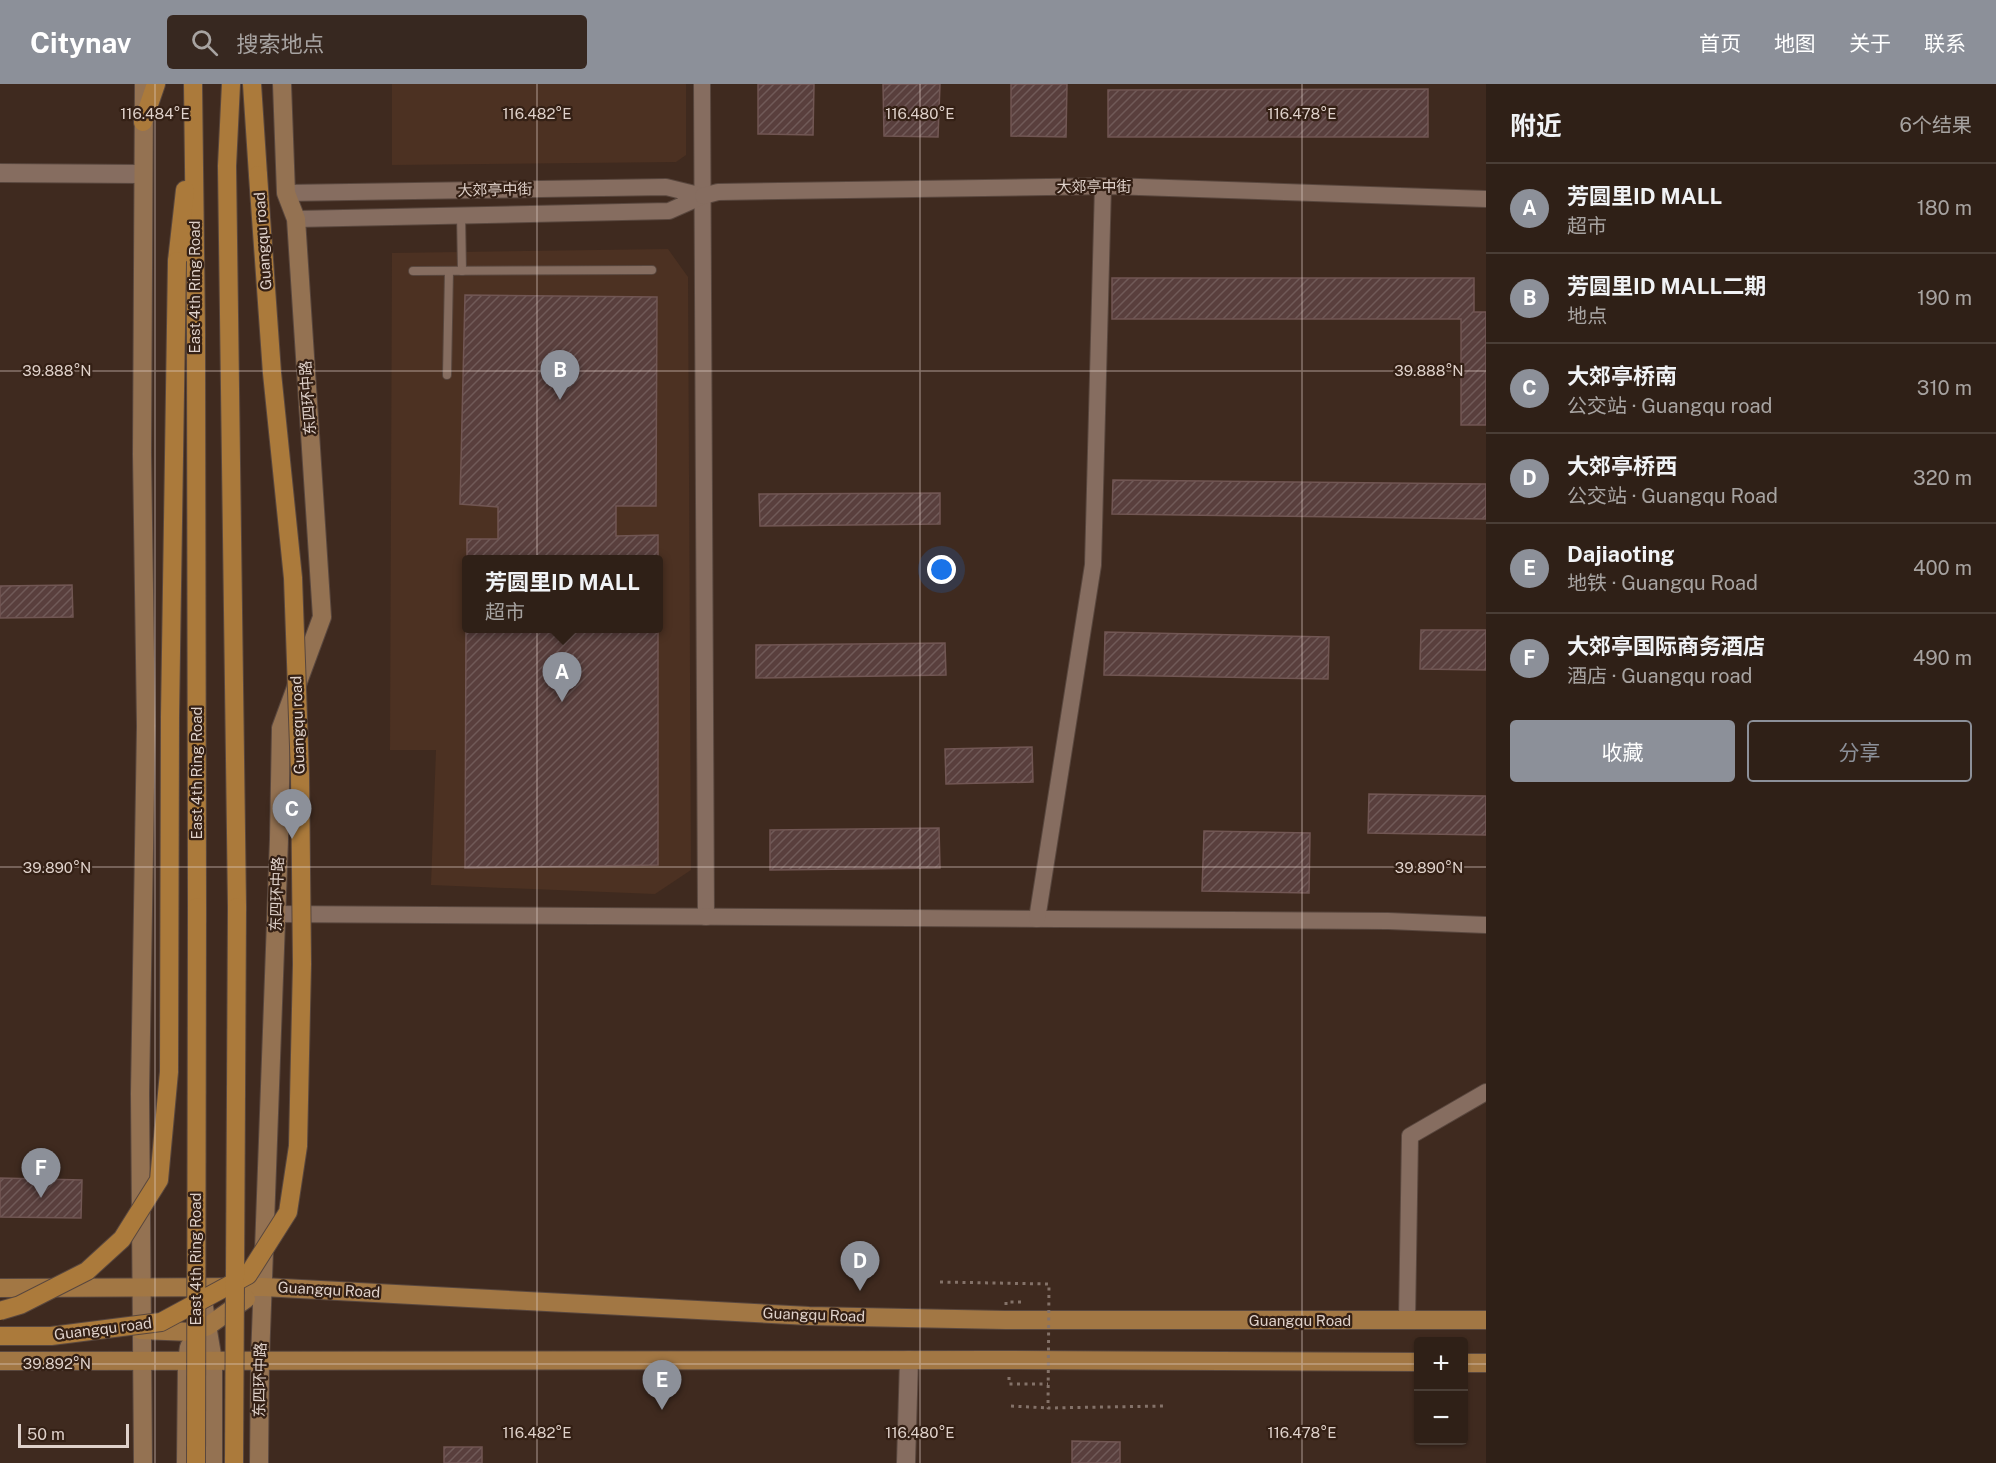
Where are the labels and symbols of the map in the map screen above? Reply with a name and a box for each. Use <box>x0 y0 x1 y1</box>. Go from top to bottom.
text: 116.484°E <box>120 105 190 122</box>
text: 116.482°E <box>502 105 572 122</box>
text: 116.480°E <box>885 105 955 122</box>
text: 116.478°E <box>1268 105 1336 122</box>
street label: 大郊亭中街 <box>1056 178 1132 195</box>
street label: 大郊亭中街 <box>457 180 533 199</box>
street label: Guangqu road <box>251 191 274 291</box>
street label: East 4th Ring Road <box>186 221 203 353</box>
pin: B <box>540 350 580 400</box>
street label: 东四环中路 <box>296 360 319 436</box>
text: 39.888°N <box>22 362 92 379</box>
text: 39.888°N <box>1394 362 1464 379</box>
your location <box>927 555 956 584</box>
pin: A <box>542 652 582 702</box>
street label: Guangqu road <box>287 676 308 774</box>
street label: East 4th Ring Road <box>188 707 205 839</box>
pin: C <box>272 790 312 839</box>
street label: 东四环中路 <box>267 856 286 932</box>
text: 39.890°N <box>23 859 91 876</box>
text: 39.890°N <box>1395 859 1463 876</box>
pin: F <box>22 1148 60 1198</box>
street label: East 4th Ring Road <box>187 1193 204 1325</box>
pin: D <box>840 1242 880 1291</box>
street label: Guangqu Road <box>277 1278 381 1301</box>
street label: Guangqu Road <box>762 1304 866 1325</box>
street label: Guangqu Road <box>1249 1312 1351 1329</box>
street label: Guangqu road <box>53 1314 153 1343</box>
street label: 东四环中路 <box>250 1342 269 1418</box>
text: 39.892°N <box>23 1355 91 1372</box>
pin: E <box>642 1360 682 1410</box>
scale bar <box>18 1421 129 1448</box>
text: 116.482°E <box>502 1424 572 1441</box>
text: 116.480°E <box>885 1424 955 1441</box>
text: 116.478°E <box>1268 1424 1336 1441</box>

